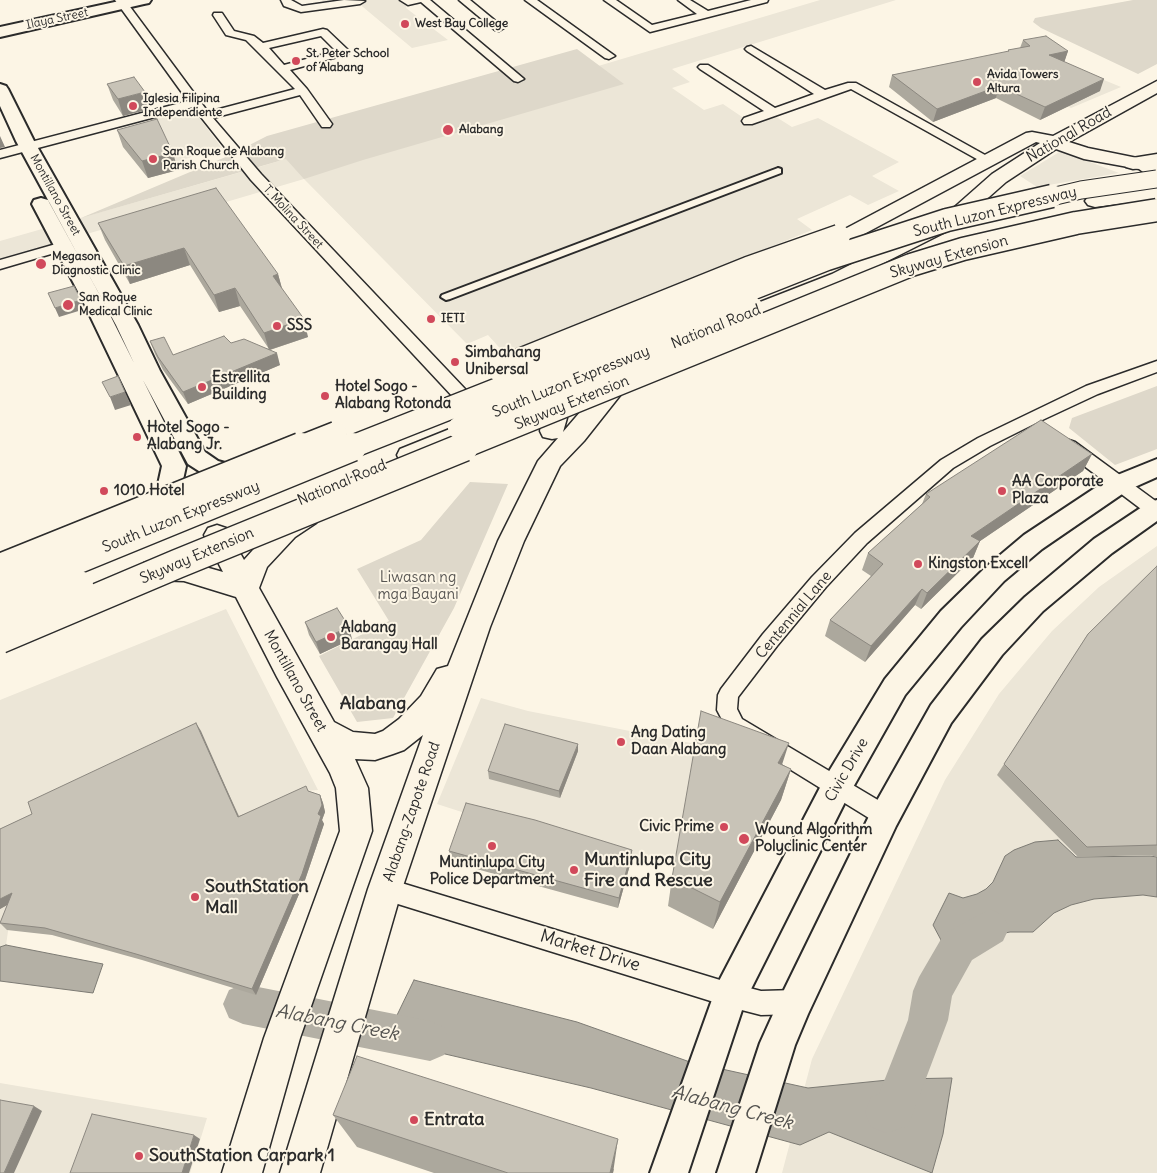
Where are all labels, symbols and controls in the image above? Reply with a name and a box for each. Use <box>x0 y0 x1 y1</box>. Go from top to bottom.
street label: Ilaya Street <box>25 5 89 33</box>
place label: West Bay College <box>415 17 508 31</box>
marker: West Bay College <box>399 18 411 30</box>
place label: St. Peter School of Alabang <box>306 47 389 75</box>
marker: St. Peter School of Alabang <box>290 55 302 67</box>
place label: Avida Towers Altura <box>987 68 1058 96</box>
marker: Avida Towers Altura <box>971 76 983 88</box>
place label: Iglesia Filipina Independiente <box>143 92 222 120</box>
marker: Iglesia Filipina Independiente <box>127 100 139 112</box>
street label: National Road <box>1023 103 1115 167</box>
marker: Alabang <box>441 123 455 137</box>
place label: Alabang <box>459 123 503 137</box>
place label: San Roque de Alabang Parish Church <box>163 145 284 173</box>
street label: Montillano Street <box>27 152 83 238</box>
marker: San Roque de Alabang Parish Church <box>147 153 159 165</box>
street label: T. Molina Street <box>260 182 326 252</box>
street label: South Luzon Expressway <box>911 183 1079 241</box>
street label: Skyway Extension <box>888 232 1010 282</box>
place label: Megason Diagnostic Clinic <box>52 250 141 278</box>
marker: Megason Diagnostic Clinic <box>34 257 48 271</box>
place label: San Roque Medical Clinic <box>79 291 152 319</box>
marker: San Roque Medical Clinic <box>61 298 75 312</box>
street label: National Road <box>669 301 763 353</box>
place label: IETI <box>441 312 465 326</box>
marker: IETI <box>425 313 437 325</box>
place label: SSS <box>287 317 312 335</box>
marker: SSS <box>271 320 283 332</box>
street label: South Luzon Expressway <box>490 342 652 422</box>
place label: Simbahang Unibersal <box>465 344 541 379</box>
marker: Simbahang Unibersal <box>449 356 461 368</box>
place label: Estrellita Building <box>212 369 270 404</box>
street label: Skyway Extension <box>512 372 632 434</box>
place label: Hotel Sogo - Alabang Rotonda <box>335 378 451 413</box>
marker: Estrellita Building <box>196 381 208 393</box>
marker: Hotel Sogo - Alabang Rotonda <box>319 390 331 402</box>
place label: Hotel Sogo - Alabang Jr. <box>147 419 230 454</box>
marker: Hotel Sogo - Alabang Jr. <box>131 431 143 443</box>
street label: National Road <box>295 456 389 510</box>
place label: AA Corporate Plaza <box>1012 473 1104 508</box>
street label: South Luzon Expressway <box>100 477 262 557</box>
place label: 1010 Hotel <box>114 482 185 500</box>
marker: 1010 Hotel <box>98 485 110 497</box>
marker: AA Corporate Plaza <box>996 485 1008 497</box>
street label: Skyway Extension <box>137 524 257 588</box>
place label: Kingston Excell <box>928 555 1028 573</box>
marker: Kingston Excell <box>912 558 924 570</box>
street label: Centennial Lane <box>752 568 836 662</box>
park label: Liwasan ng mga Bayani <box>377 569 459 604</box>
place label: Alabang Barangay Hall <box>341 619 438 654</box>
street label: Montillano Street <box>260 627 330 735</box>
marker: Alabang Barangay Hall <box>325 631 337 643</box>
district label: Alabang <box>340 693 406 715</box>
place label: Ang Dating Daan Alabang <box>631 724 726 759</box>
street label: Civic Drive <box>822 735 872 805</box>
marker: Ang Dating Daan Alabang <box>615 736 627 748</box>
street label: Alabang-Zapote Road <box>380 740 444 884</box>
place label: Civic Prime <box>639 818 714 836</box>
marker: Civic Prime <box>718 821 730 833</box>
place label: Wound Algorithm Polyclinic Center <box>755 821 873 856</box>
marker: Wound Algorithm Polyclinic Center <box>737 832 751 846</box>
marker: Muntinlupa City Police Department <box>486 840 498 852</box>
place label: Muntinlupa City Fire and Rescue <box>584 849 713 892</box>
place label: Muntinlupa City Police Department <box>430 854 554 889</box>
marker: Muntinlupa City Fire and Rescue <box>568 864 580 876</box>
place label: SouthStation Mall <box>205 876 309 919</box>
marker: SouthStation Mall <box>189 891 201 903</box>
street label: Market Drive <box>537 926 643 976</box>
water label: Alabang Creek <box>274 1000 400 1046</box>
water label: Alabang Creek <box>669 1081 795 1135</box>
place label: Entrata <box>424 1109 485 1131</box>
marker: Entrata <box>408 1114 420 1126</box>
place label: SouthStation Carpark 1 <box>149 1145 335 1167</box>
marker: SouthStation Carpark 1 <box>133 1150 145 1162</box>

